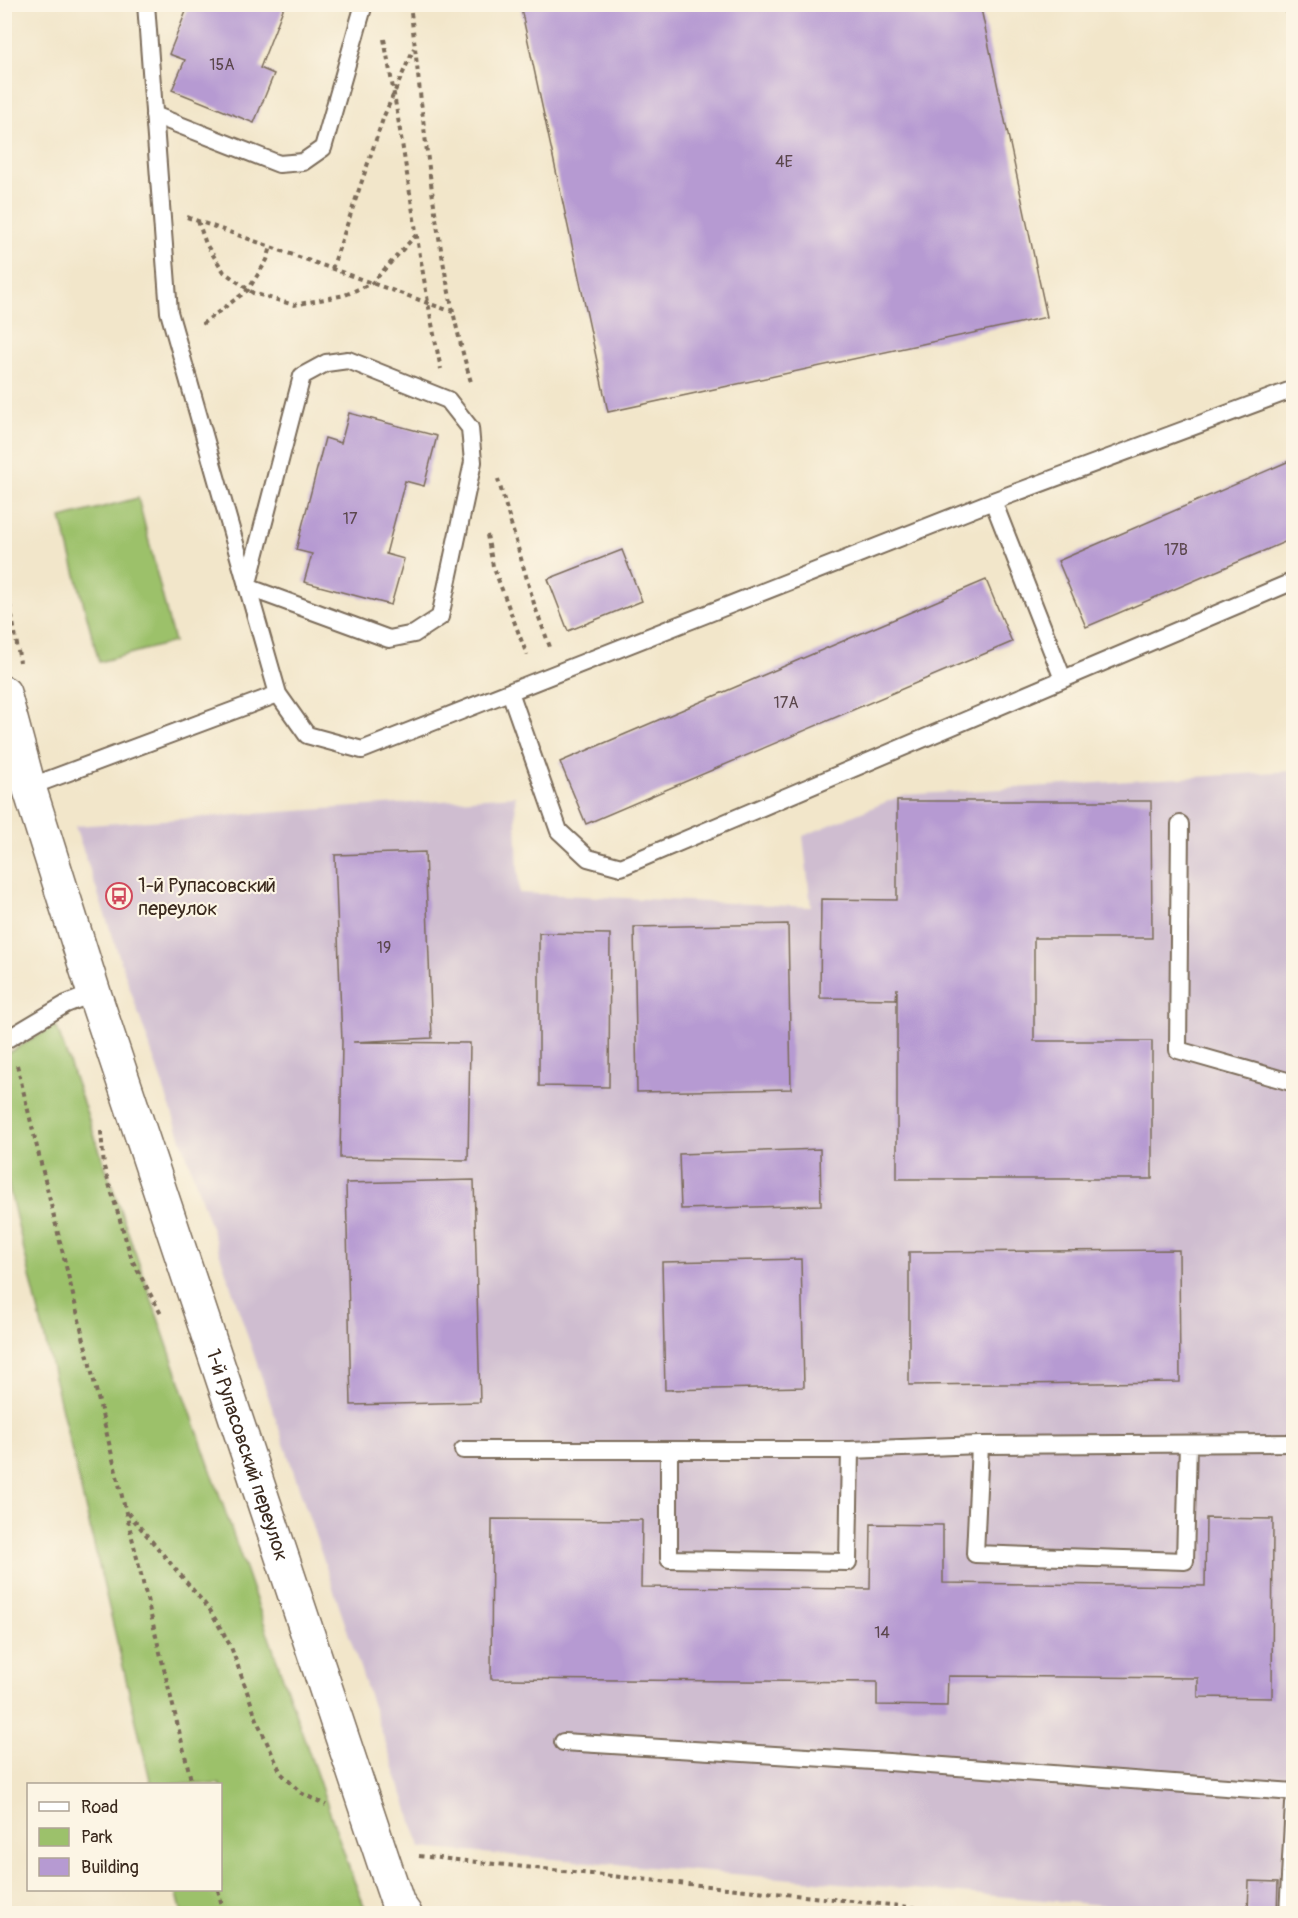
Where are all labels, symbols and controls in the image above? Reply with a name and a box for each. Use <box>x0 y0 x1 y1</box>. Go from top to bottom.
house number: 15А <box>209 55 235 75</box>
house number: 4Е <box>775 152 793 172</box>
house number: 17 <box>343 509 358 529</box>
house number: 17В <box>1164 540 1188 560</box>
house number: 17А <box>773 693 799 713</box>
place label: 1-й Рупасовский переулок <box>138 873 276 921</box>
bus stop icon: 1-й Рупасовский переулок <box>104 881 134 911</box>
house number: 19 <box>377 938 391 958</box>
street label: 1-й Рупасовский переулок <box>200 1346 294 1564</box>
house number: 14 <box>874 1623 890 1643</box>
legend <box>27 1783 222 1891</box>
text: Road <box>81 1796 118 1819</box>
text: Park <box>81 1826 113 1849</box>
text: Building <box>81 1856 139 1879</box>

